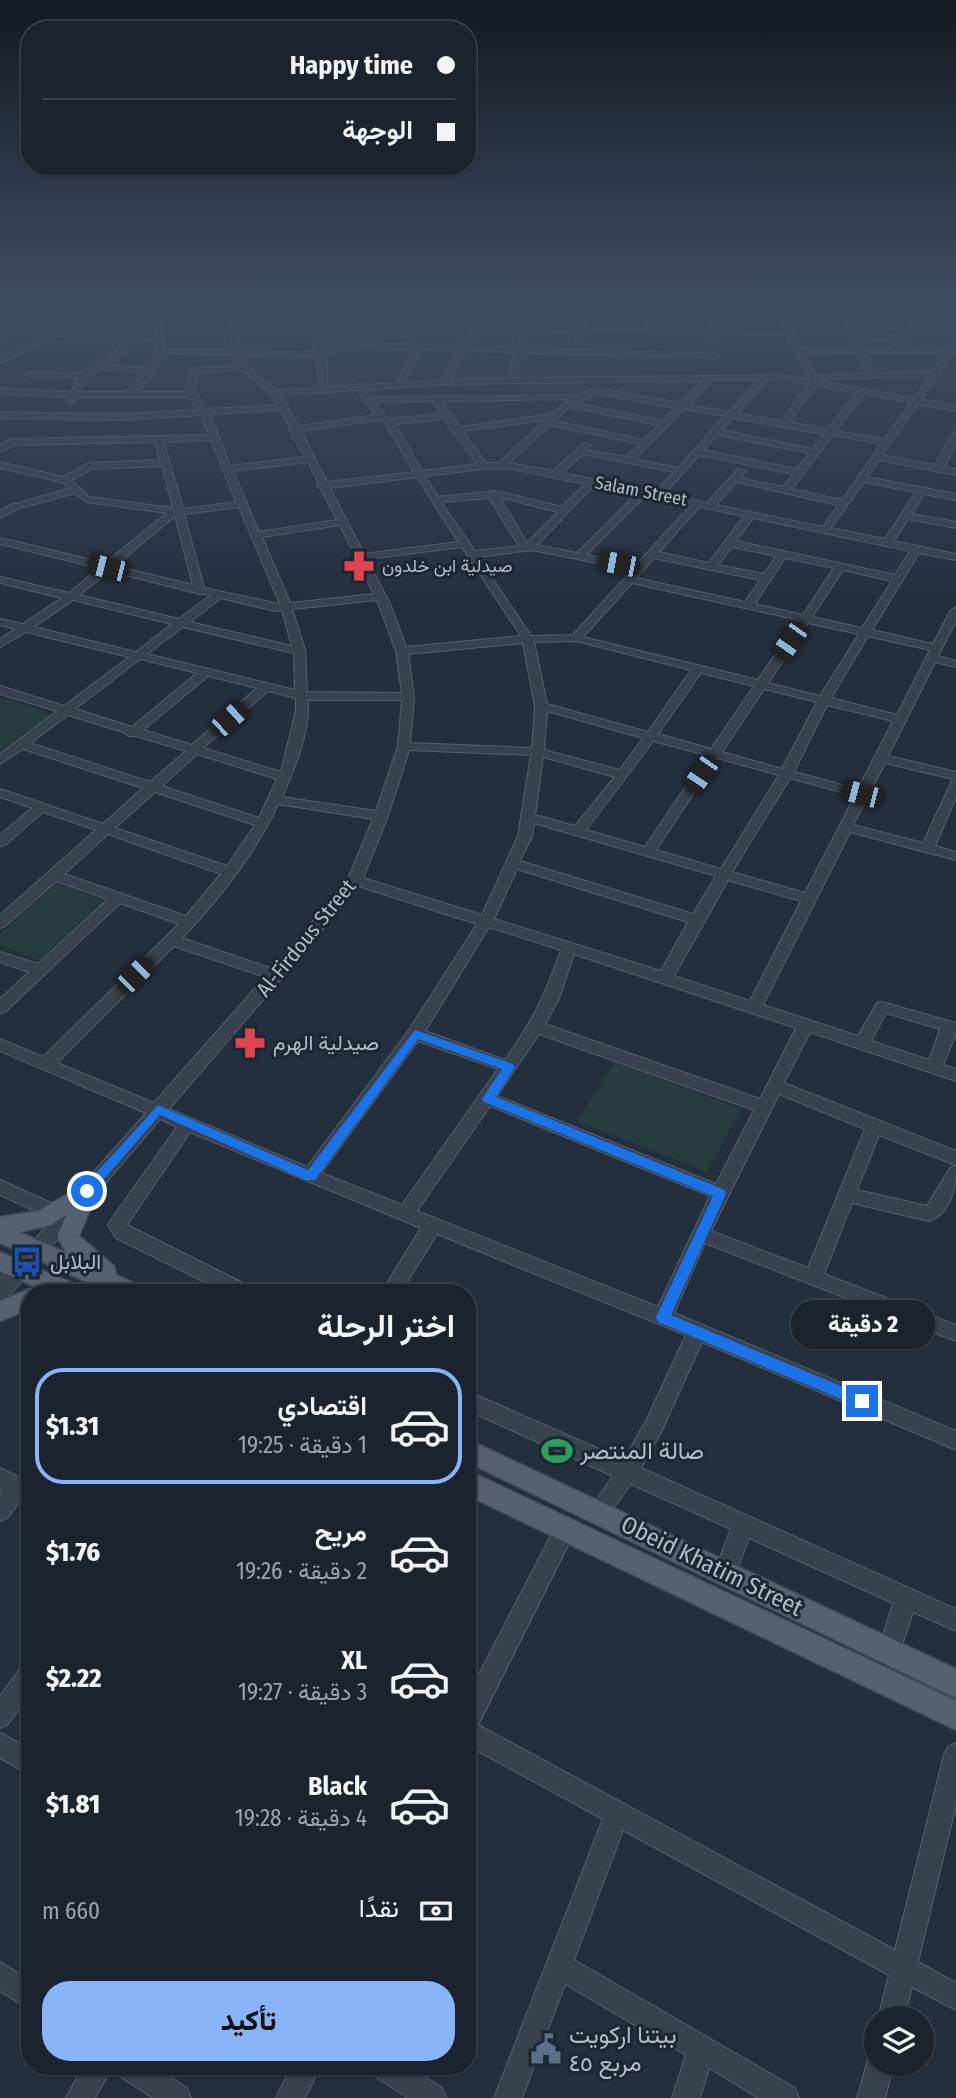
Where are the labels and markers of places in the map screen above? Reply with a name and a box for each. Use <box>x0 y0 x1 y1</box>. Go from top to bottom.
pharmacy icon: صيدلية ابن خلدون <box>342 549 376 583</box>
place label: صيدلية ابن خلدون <box>382 555 513 577</box>
pharmacy icon: صيدلية الهرم <box>233 1026 267 1060</box>
place label: صيدلية الهرم <box>273 1030 379 1057</box>
bus stop icon: البلابل <box>10 1245 44 1279</box>
place label: البلابل <box>50 1249 101 1275</box>
sports icon: صالة المنتصر <box>540 1434 574 1468</box>
place label: صالة المنتصر <box>579 1437 704 1466</box>
place label: بيتنا اركويت مربع ٤٥ <box>569 2021 677 2080</box>
public building icon: بيتنا اركويت مربع ٤٥ <box>529 2032 563 2066</box>

